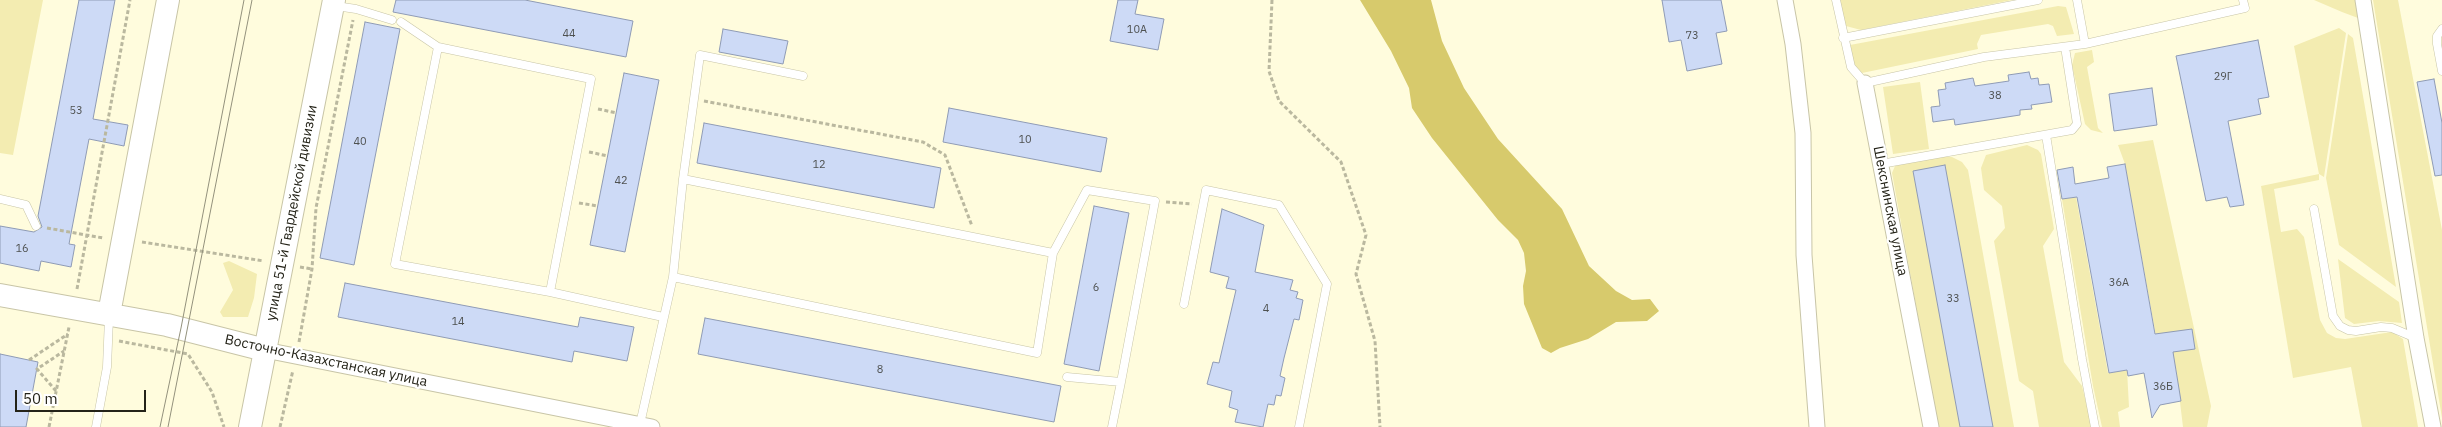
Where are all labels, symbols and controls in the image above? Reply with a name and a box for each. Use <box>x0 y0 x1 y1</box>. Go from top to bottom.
house number: 10А <box>1127 23 1147 37</box>
house number: 44 <box>562 27 576 41</box>
house number: 73 <box>1685 29 1699 43</box>
house number: 29Г <box>2214 70 2232 84</box>
house number: 38 <box>1988 89 2002 103</box>
house number: 53 <box>69 104 83 118</box>
street label: улица 51-й Гвардейской дивизии <box>263 104 321 322</box>
house number: 10 <box>1018 133 1032 147</box>
house number: 40 <box>353 135 367 149</box>
street label: Шекснинская улица <box>1869 145 1911 277</box>
house number: 12 <box>812 158 826 172</box>
house number: 42 <box>614 174 628 188</box>
house number: 16 <box>15 242 29 256</box>
house number: 36А <box>2109 276 2129 290</box>
house number: 6 <box>1093 281 1099 295</box>
house number: 33 <box>1946 292 1960 306</box>
house number: 4 <box>1263 302 1269 316</box>
house number: 14 <box>451 315 465 329</box>
street label: Восточно-Казахстанская улица <box>223 331 429 391</box>
house number: 8 <box>877 363 883 377</box>
scale bar <box>18 380 149 412</box>
house number: 36Б <box>2153 380 2173 394</box>
text: 50 m <box>23 389 58 408</box>

